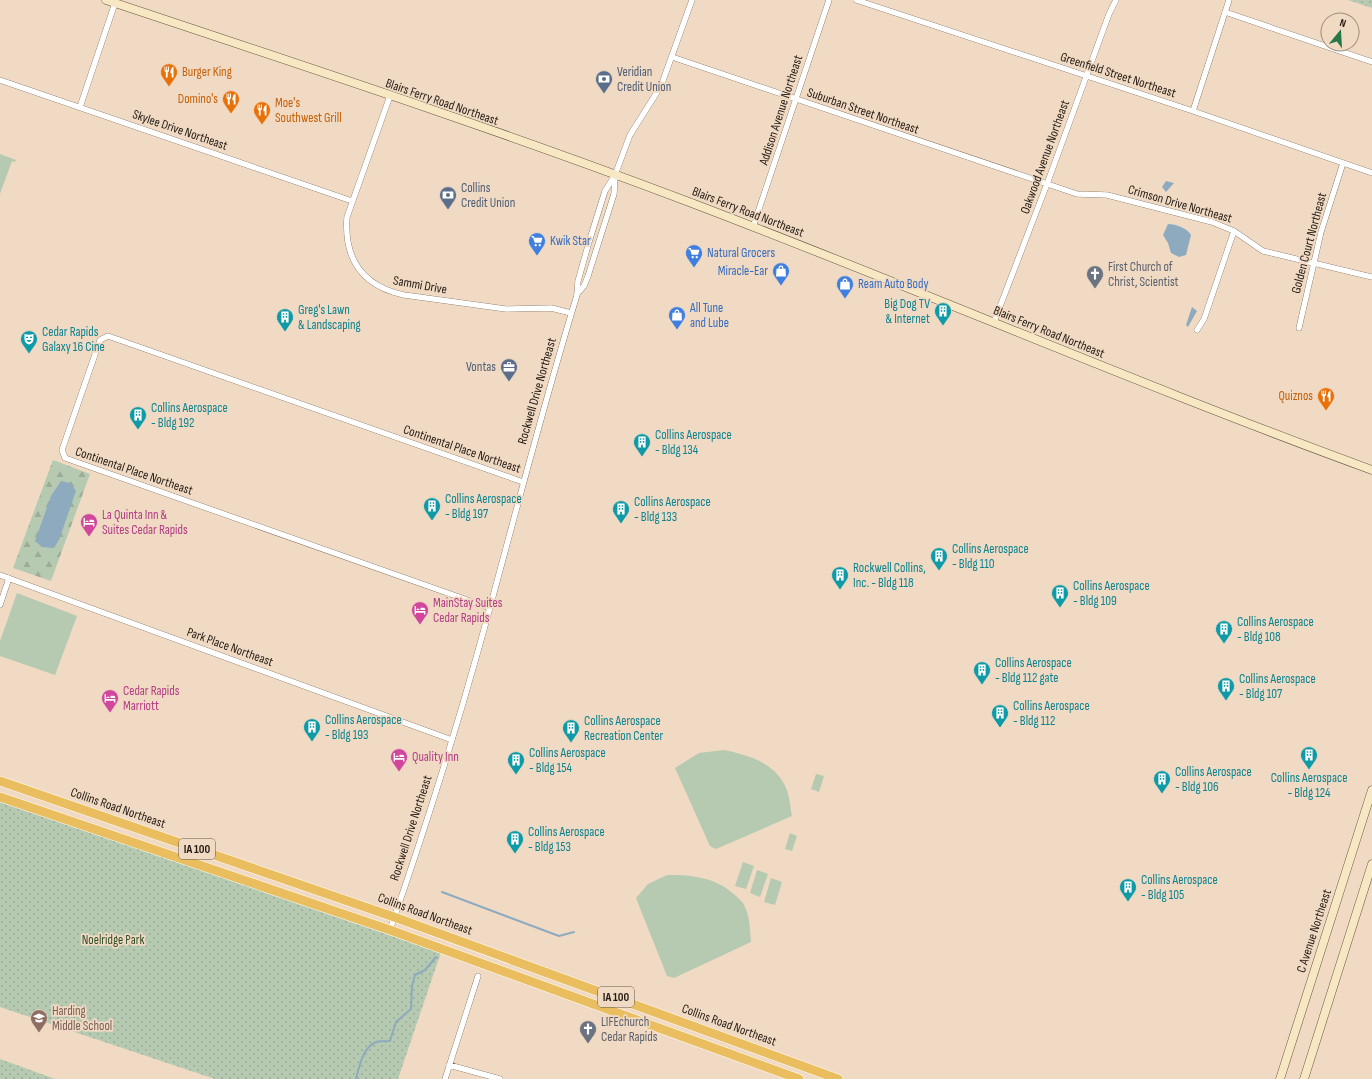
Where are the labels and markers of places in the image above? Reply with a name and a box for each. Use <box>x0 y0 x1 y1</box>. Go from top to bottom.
restaurant icon: Burger King <box>159 62 179 87</box>
place label: Burger King <box>182 64 232 80</box>
place label: Veridian Credit Union <box>617 64 671 95</box>
bank icon: Veridian Credit Union <box>594 69 614 94</box>
restaurant icon: Domino's <box>221 89 241 114</box>
place label: Domino's <box>178 91 218 107</box>
place label: Moe's Southwest Grill <box>275 95 342 126</box>
restaurant icon: Moe's Southwest Grill <box>252 100 272 125</box>
place label: Collins Credit Union <box>461 180 515 211</box>
bank icon: Collins Credit Union <box>438 185 458 210</box>
supermarket icon: Kwik Star <box>527 231 547 256</box>
place label: Kwik Star <box>550 233 591 249</box>
supermarket icon: Natural Grocers <box>684 243 704 268</box>
place label: Natural Grocers <box>707 245 775 261</box>
place label: First Church of Christ, Scientist <box>1108 259 1179 290</box>
shop icon: Miracle-Ear <box>771 261 791 286</box>
place label: Miracle-Ear <box>718 263 768 279</box>
church icon: First Church of Christ, Scientist <box>1085 264 1105 289</box>
shop icon: Ream Auto Body <box>835 274 855 299</box>
place label: Ream Auto Body <box>858 276 928 292</box>
place label: Big Dog TV & Internet <box>884 296 930 327</box>
place label: All Tune and Lube <box>689 300 729 331</box>
building icon: Big Dog TV & Internet <box>933 301 953 326</box>
place label: Greg's Lawn & Landscaping <box>298 302 361 333</box>
shop icon: All Tune and Lube <box>667 305 687 330</box>
building icon: Greg's Lawn & Landscaping <box>275 307 295 332</box>
place label: Cedar Rapids Galaxy 16 Cine <box>42 324 105 355</box>
theatre icon: Cedar Rapids Galaxy 16 Cine <box>19 329 39 354</box>
office icon: Vontas <box>499 357 519 382</box>
place label: Vontas <box>466 359 496 375</box>
restaurant icon: Quiznos <box>1316 386 1336 411</box>
place label: Quiznos <box>1278 388 1313 404</box>
place label: Collins Aerospace - Bldg 192 <box>151 400 228 431</box>
building icon: Collins Aerospace - Bldg 192 <box>128 405 148 430</box>
place label: Collins Aerospace - Bldg 134 <box>655 427 732 458</box>
building icon: Collins Aerospace - Bldg 134 <box>632 432 652 457</box>
place label: Collins Aerospace - Bldg 197 <box>445 491 522 522</box>
place label: Collins Aerospace - Bldg 133 <box>634 494 711 525</box>
building icon: Collins Aerospace - Bldg 197 <box>422 496 442 521</box>
building icon: Collins Aerospace - Bldg 133 <box>611 499 631 524</box>
place label: La Quinta Inn & Suites Cedar Rapids <box>102 507 188 538</box>
hotel icon: La Quinta Inn & Suites Cedar Rapids <box>79 512 99 537</box>
place label: Collins Aerospace - Bldg 110 <box>952 541 1029 572</box>
building icon: Collins Aerospace - Bldg 110 <box>929 546 949 571</box>
place label: Rockwell Collins, Inc. - Bldg 118 <box>853 560 926 591</box>
building icon: Rockwell Collins, Inc. - Bldg 118 <box>830 565 850 590</box>
place label: Collins Aerospace - Bldg 109 <box>1073 578 1150 609</box>
building icon: Collins Aerospace - Bldg 109 <box>1050 583 1070 608</box>
place label: MainStay Suites Cedar Rapids <box>433 595 503 626</box>
hotel icon: MainStay Suites Cedar Rapids <box>410 600 430 625</box>
place label: Collins Aerospace - Bldg 108 <box>1237 614 1314 645</box>
building icon: Collins Aerospace - Bldg 108 <box>1214 619 1234 644</box>
place label: Collins Aerospace - Bldg 112 gate <box>995 655 1072 686</box>
building icon: Collins Aerospace - Bldg 112 gate <box>972 660 992 685</box>
place label: Collins Aerospace - Bldg 107 <box>1239 671 1316 702</box>
building icon: Collins Aerospace - Bldg 107 <box>1216 676 1236 701</box>
place label: Cedar Rapids Marriott <box>123 683 180 714</box>
hotel icon: Cedar Rapids Marriott <box>100 688 120 713</box>
place label: Collins Aerospace - Bldg 112 <box>1013 698 1090 729</box>
building icon: Collins Aerospace - Bldg 112 <box>990 703 1010 728</box>
place label: Collins Aerospace - Bldg 193 <box>325 712 402 743</box>
place label: Collins Aerospace Recreation Center <box>584 713 664 744</box>
building icon: Collins Aerospace - Bldg 193 <box>302 717 322 742</box>
building icon: Collins Aerospace Recreation Center <box>561 718 581 743</box>
place label: Collins Aerospace - Bldg 154 <box>529 745 606 776</box>
building icon: Collins Aerospace - Bldg 124 <box>1299 745 1319 770</box>
hotel icon: Quality Inn <box>389 747 409 772</box>
place label: Quality Inn <box>412 749 459 765</box>
building icon: Collins Aerospace - Bldg 154 <box>506 750 526 775</box>
place label: Collins Aerospace - Bldg 106 <box>1175 764 1252 795</box>
building icon: Collins Aerospace - Bldg 106 <box>1152 769 1172 794</box>
place label: Collins Aerospace - Bldg 124 <box>1271 770 1347 801</box>
place label: Collins Aerospace - Bldg 153 <box>528 824 605 855</box>
building icon: Collins Aerospace - Bldg 153 <box>505 829 525 854</box>
place label: Collins Aerospace - Bldg 105 <box>1141 872 1218 903</box>
building icon: Collins Aerospace - Bldg 105 <box>1118 877 1138 902</box>
place label: Harding Middle School <box>52 1003 112 1034</box>
school or university icon: Harding Middle School <box>29 1008 49 1033</box>
place label: LIFEchurch Cedar Rapids <box>601 1014 658 1045</box>
church icon: LIFEchurch Cedar Rapids <box>578 1019 598 1044</box>

